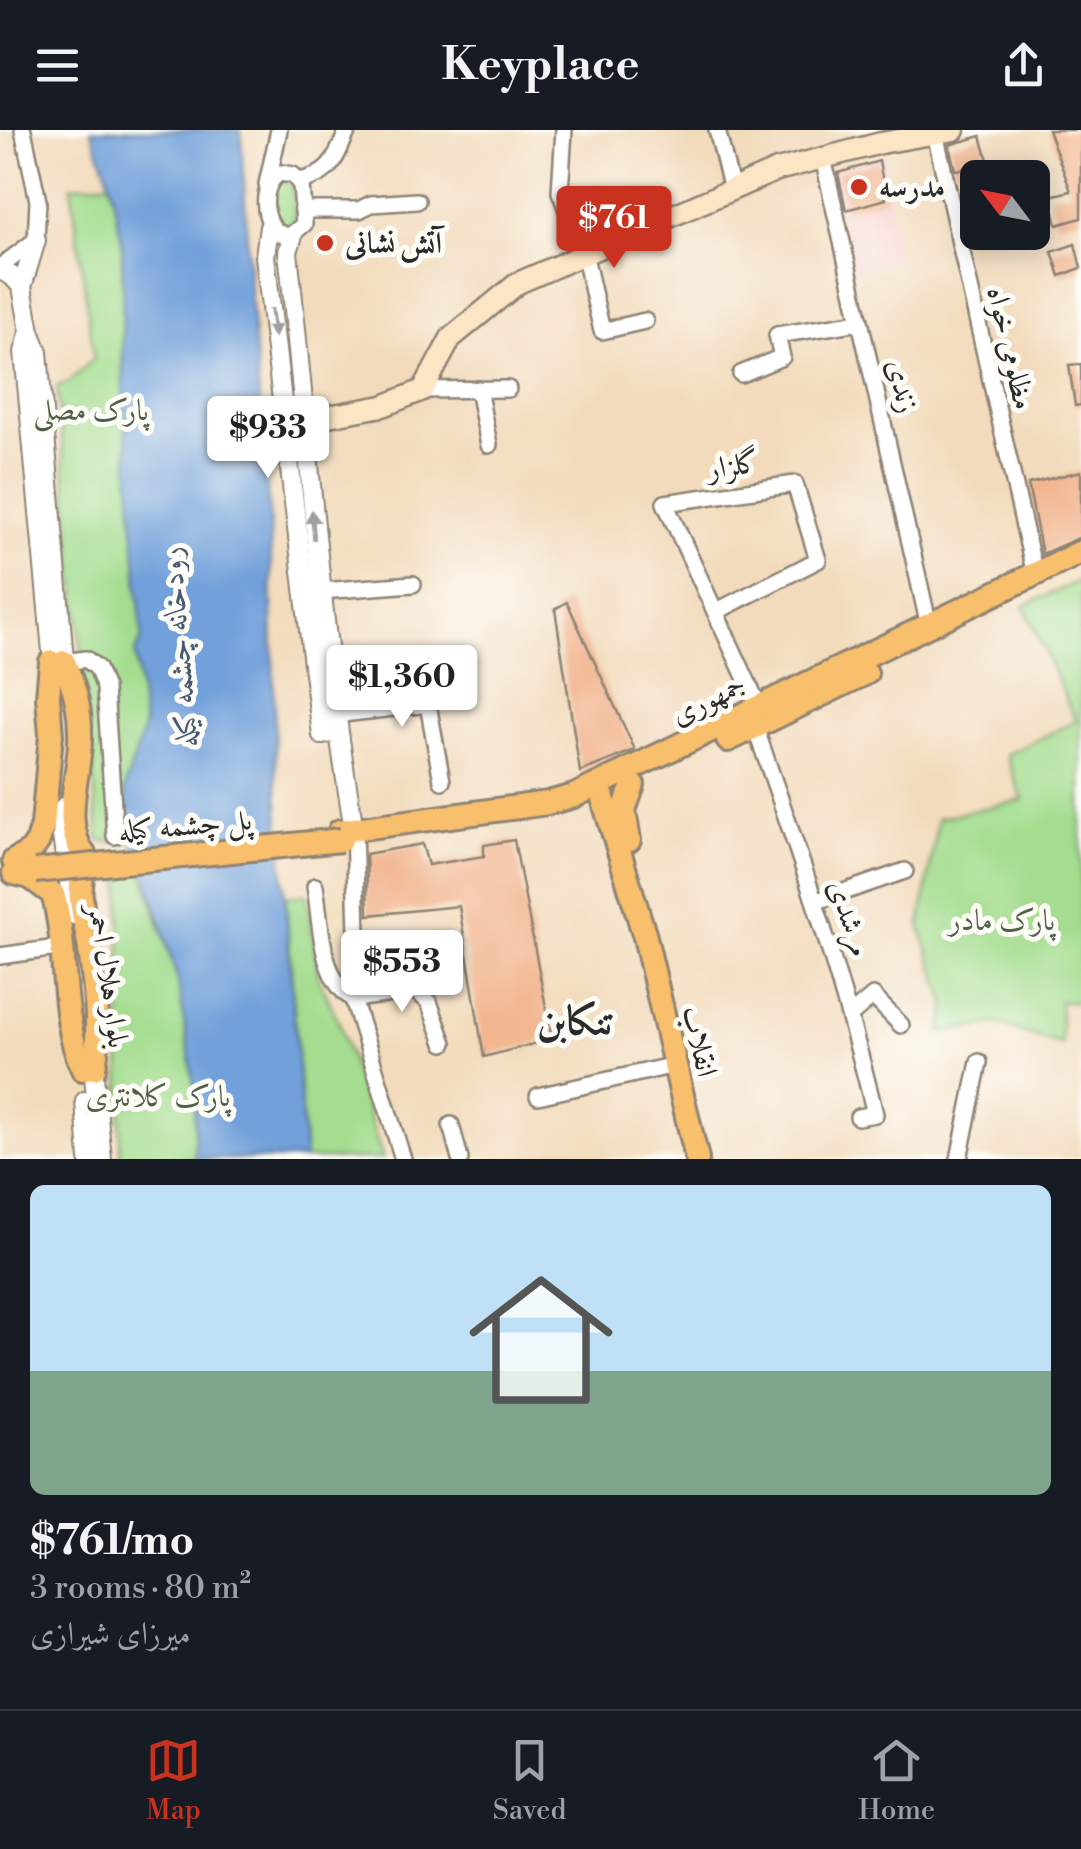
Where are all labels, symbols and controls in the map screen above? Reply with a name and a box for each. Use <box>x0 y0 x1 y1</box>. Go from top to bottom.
text: Keyplace <box>442 37 639 94</box>
icon: menu <box>30 38 85 93</box>
icon: share <box>996 38 1051 93</box>
north arrow <box>960 160 1050 250</box>
map controls <box>960 160 1050 250</box>
place label: مدرسه <box>879 169 945 207</box>
marker: مدرسه <box>848 176 870 198</box>
pin: $761 <box>555 186 673 271</box>
text: $761 <box>578 198 650 238</box>
place label: آتش نشانی <box>344 225 445 264</box>
marker: آتش نشانی <box>314 232 336 254</box>
street label: مظلومی خواه <box>977 283 1043 413</box>
one-way arrow <box>265 308 281 340</box>
street label: زندی <box>877 355 927 417</box>
park label: پارک مصلی <box>33 392 150 432</box>
pin: $933 <box>209 396 327 481</box>
text: $933 <box>229 408 307 448</box>
street label: گلزار <box>701 443 762 489</box>
one-way arrow <box>305 508 321 540</box>
water label: رودخانه چشمه کیله <box>150 545 208 749</box>
pin: $1,360 <box>321 645 483 730</box>
text: $1,360 <box>348 657 456 697</box>
street label: جمهوری <box>665 666 752 734</box>
street label: پل چشمه کیله <box>117 801 255 852</box>
street label: مرشدی <box>818 875 879 962</box>
street label: بلوار هلال احمر <box>79 899 137 1050</box>
park label: پارک مادر <box>946 902 1056 941</box>
pin: $553 <box>343 930 461 1015</box>
text: $553 <box>363 942 441 982</box>
district label: تنکابن <box>537 997 615 1047</box>
street label: انقلاب <box>672 1002 726 1081</box>
park label: پارک کلانتری <box>86 1078 232 1117</box>
icon: home <box>451 1250 631 1430</box>
text: $761/mo <box>30 1515 194 1568</box>
text: 3 rooms · 80 m² <box>30 1568 251 1608</box>
text: میرزای شیرازی <box>30 1614 191 1654</box>
tab: Map <box>146 1733 201 1828</box>
tab: Saved <box>493 1733 566 1828</box>
tab: Home <box>858 1733 935 1828</box>

